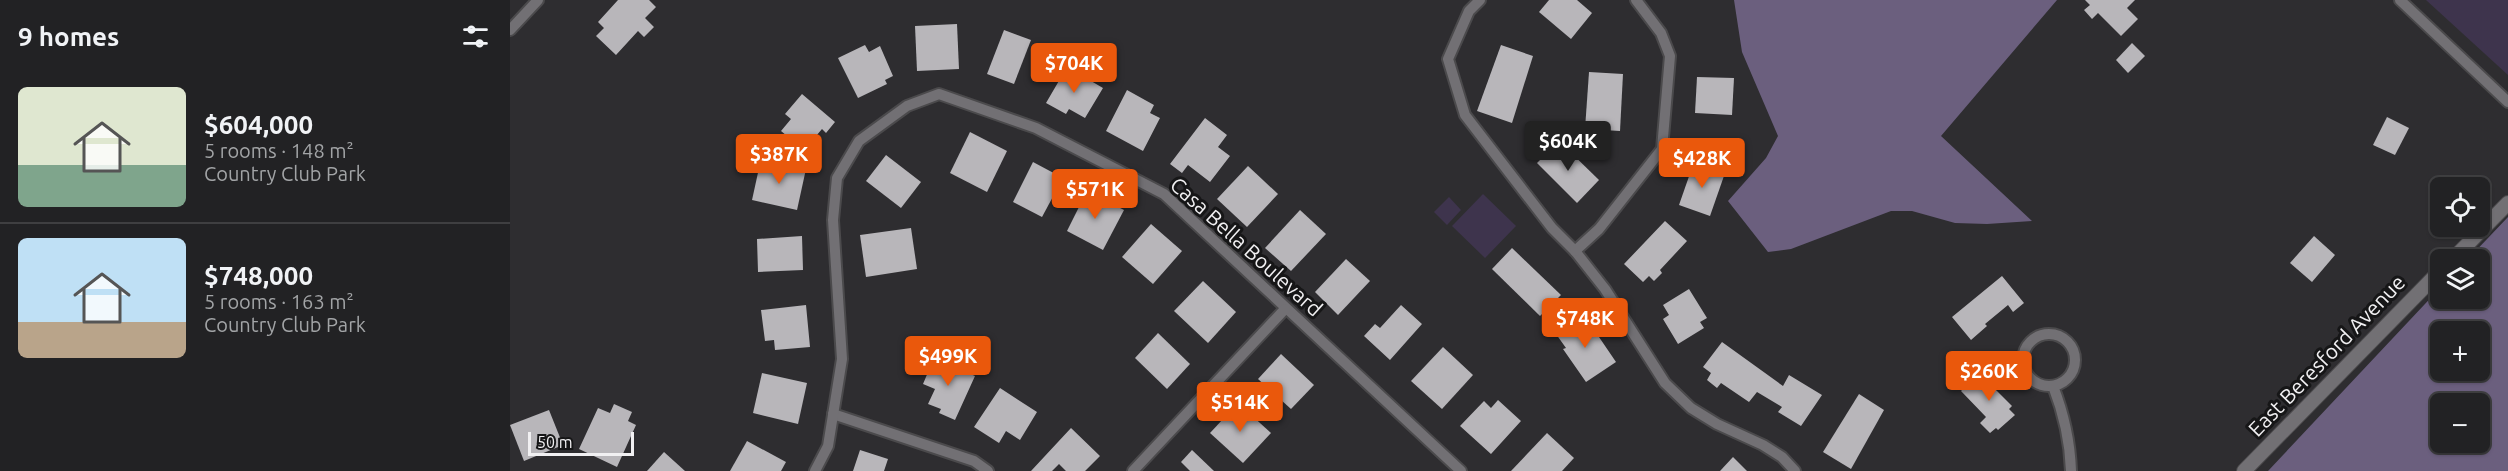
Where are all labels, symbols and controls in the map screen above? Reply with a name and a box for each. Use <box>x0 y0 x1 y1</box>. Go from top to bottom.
icon: filters <box>459 20 492 53</box>
text: 9 homes <box>18 22 119 51</box>
pin: $704K <box>1032 43 1116 94</box>
text: $704K <box>1045 51 1103 74</box>
text: $604,000 <box>204 110 313 139</box>
icon: home <box>66 111 138 183</box>
pin: $604K <box>1526 121 1610 172</box>
text: $604K <box>1539 129 1597 152</box>
pin: $387K <box>737 134 821 185</box>
pin: $428K <box>1660 138 1744 189</box>
text: 5 rooms · 148 m² <box>204 139 354 162</box>
text: $387K <box>750 142 808 165</box>
text: $428K <box>1673 146 1731 169</box>
text: Country Club Park <box>204 162 366 185</box>
pin: $571K <box>1053 169 1137 220</box>
street label: Casa Bella Boulevard <box>1166 172 1328 321</box>
text: $571K <box>1066 177 1124 200</box>
map controls <box>2430 177 2490 453</box>
button: locate <box>2430 177 2490 237</box>
button: layers <box>2430 249 2490 309</box>
text: $748,000 <box>204 261 313 290</box>
icon: home <box>66 262 138 334</box>
street label: East Beresford Avenue <box>2243 270 2409 441</box>
text: 5 rooms · 163 m² <box>204 290 354 313</box>
pin: $748K <box>1543 298 1627 349</box>
text: $748K <box>1556 306 1614 329</box>
text: Country Club Park <box>204 313 366 336</box>
button: + <box>2430 321 2490 381</box>
pin: $499K <box>906 336 990 387</box>
text: $499K <box>919 344 977 367</box>
pin: $260K <box>1947 351 2031 402</box>
text: $260K <box>1960 359 2018 382</box>
pin: $514K <box>1198 382 1282 433</box>
text: $514K <box>1211 390 1269 413</box>
button: − <box>2430 393 2490 453</box>
scale bar <box>528 429 634 456</box>
text: 50 m <box>537 433 573 451</box>

